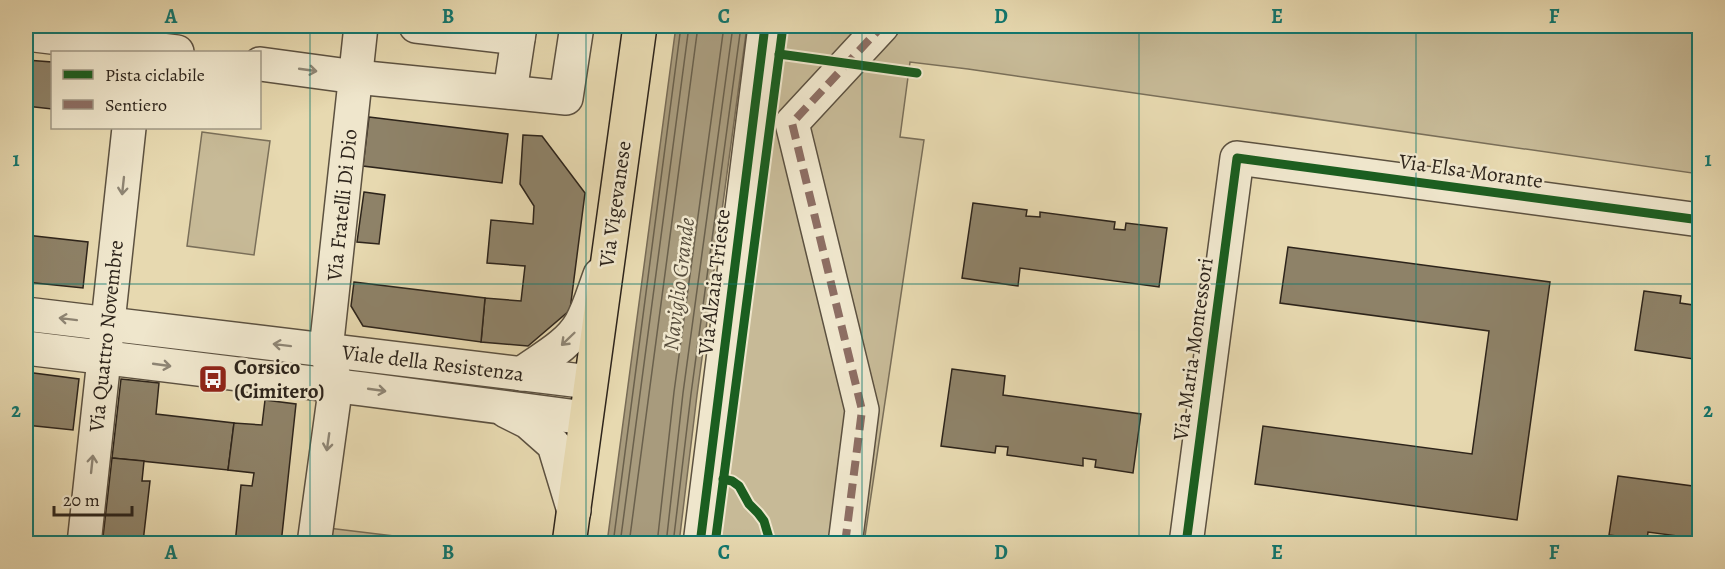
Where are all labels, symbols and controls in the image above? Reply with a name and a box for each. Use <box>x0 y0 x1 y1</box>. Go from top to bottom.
text: A <box>164 3 178 30</box>
text: B <box>442 3 454 30</box>
text: C <box>718 3 730 30</box>
text: D <box>994 3 1008 30</box>
text: E <box>1271 3 1283 30</box>
text: F <box>1549 3 1560 30</box>
legend <box>51 51 261 129</box>
text: Pista ciclabile <box>105 63 205 87</box>
one-way arrow <box>297 65 317 76</box>
text: Sentiero <box>105 93 167 117</box>
street label: Via Fratelli Di Dio <box>320 128 364 283</box>
street label: Via Vigevanese <box>592 139 638 270</box>
text: 1 <box>12 146 20 173</box>
text: 1 <box>1704 146 1712 173</box>
street label: Via Elsa Morante <box>1396 147 1545 195</box>
one-way arrow <box>117 175 128 195</box>
street label: Via Alzaia Trieste <box>691 207 737 358</box>
water label: Naviglio Grande <box>656 216 702 352</box>
street label: Via Quattro Novembre <box>82 239 130 434</box>
street label: Via Maria Montessori <box>1166 256 1220 443</box>
one-way arrow <box>58 313 78 324</box>
one-way arrow <box>560 331 575 346</box>
street label: Viale della Resistenza <box>340 338 526 388</box>
one-way arrow <box>273 339 292 350</box>
place label: Corsico (Cimitero) <box>234 353 325 405</box>
one-way arrow <box>152 359 171 370</box>
bus stop icon: Corsico (Cimitero) <box>197 363 229 395</box>
one-way arrow <box>366 384 386 395</box>
text: 2 <box>11 397 21 424</box>
text: 2 <box>1703 397 1713 424</box>
one-way arrow <box>322 432 333 451</box>
one-way arrow <box>87 455 98 475</box>
scale bar <box>54 479 132 517</box>
text: 20 m <box>63 488 100 512</box>
text: A <box>164 539 178 566</box>
text: B <box>442 539 454 566</box>
text: C <box>718 539 730 566</box>
text: D <box>994 539 1008 566</box>
text: E <box>1271 539 1283 566</box>
text: F <box>1549 539 1560 566</box>

